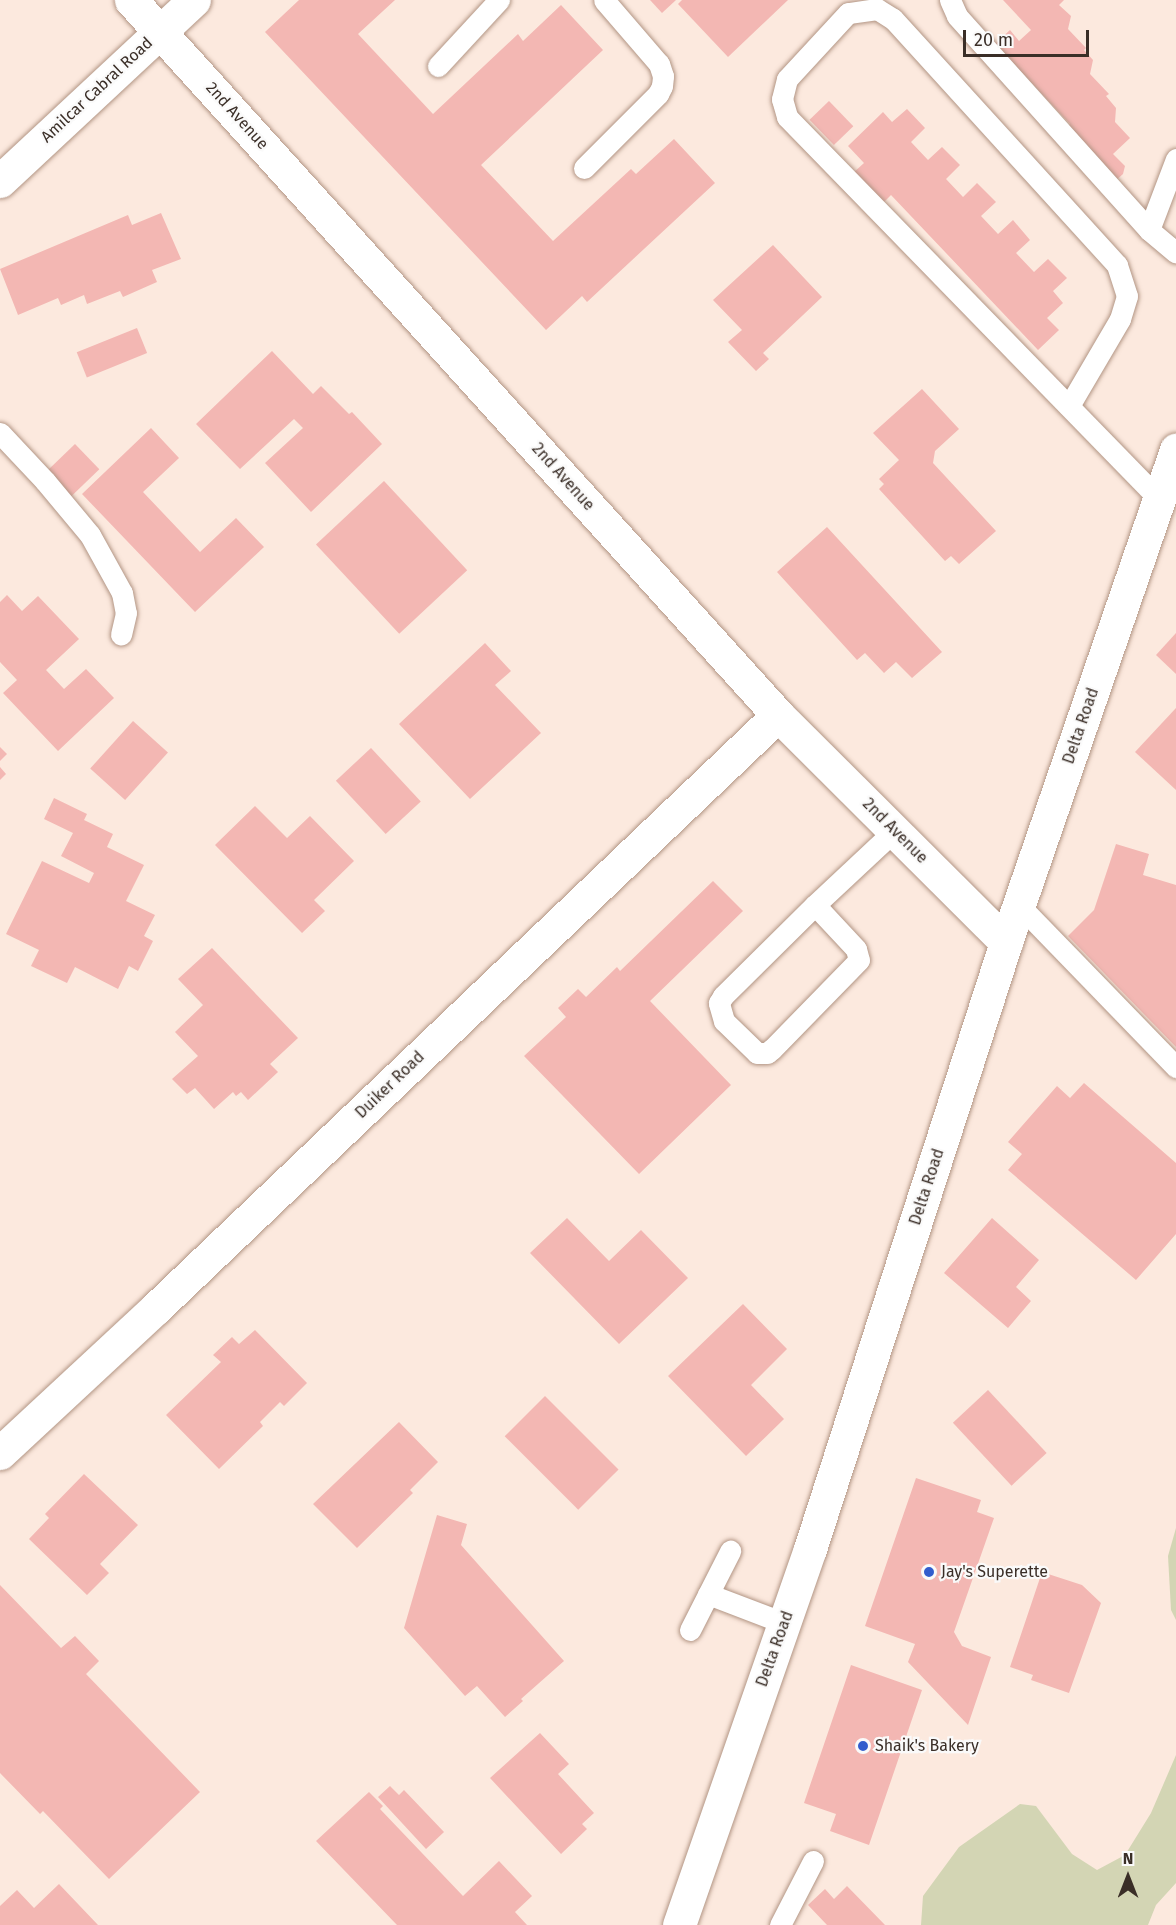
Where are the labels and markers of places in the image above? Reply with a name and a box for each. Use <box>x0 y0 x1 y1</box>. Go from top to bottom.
place label: Jay's Superette <box>941 1562 1048 1582</box>
marker: Jay's Superette <box>922 1565 936 1579</box>
place label: Shaik's Bakery <box>875 1736 979 1756</box>
marker: Shaik's Bakery <box>856 1739 870 1753</box>

